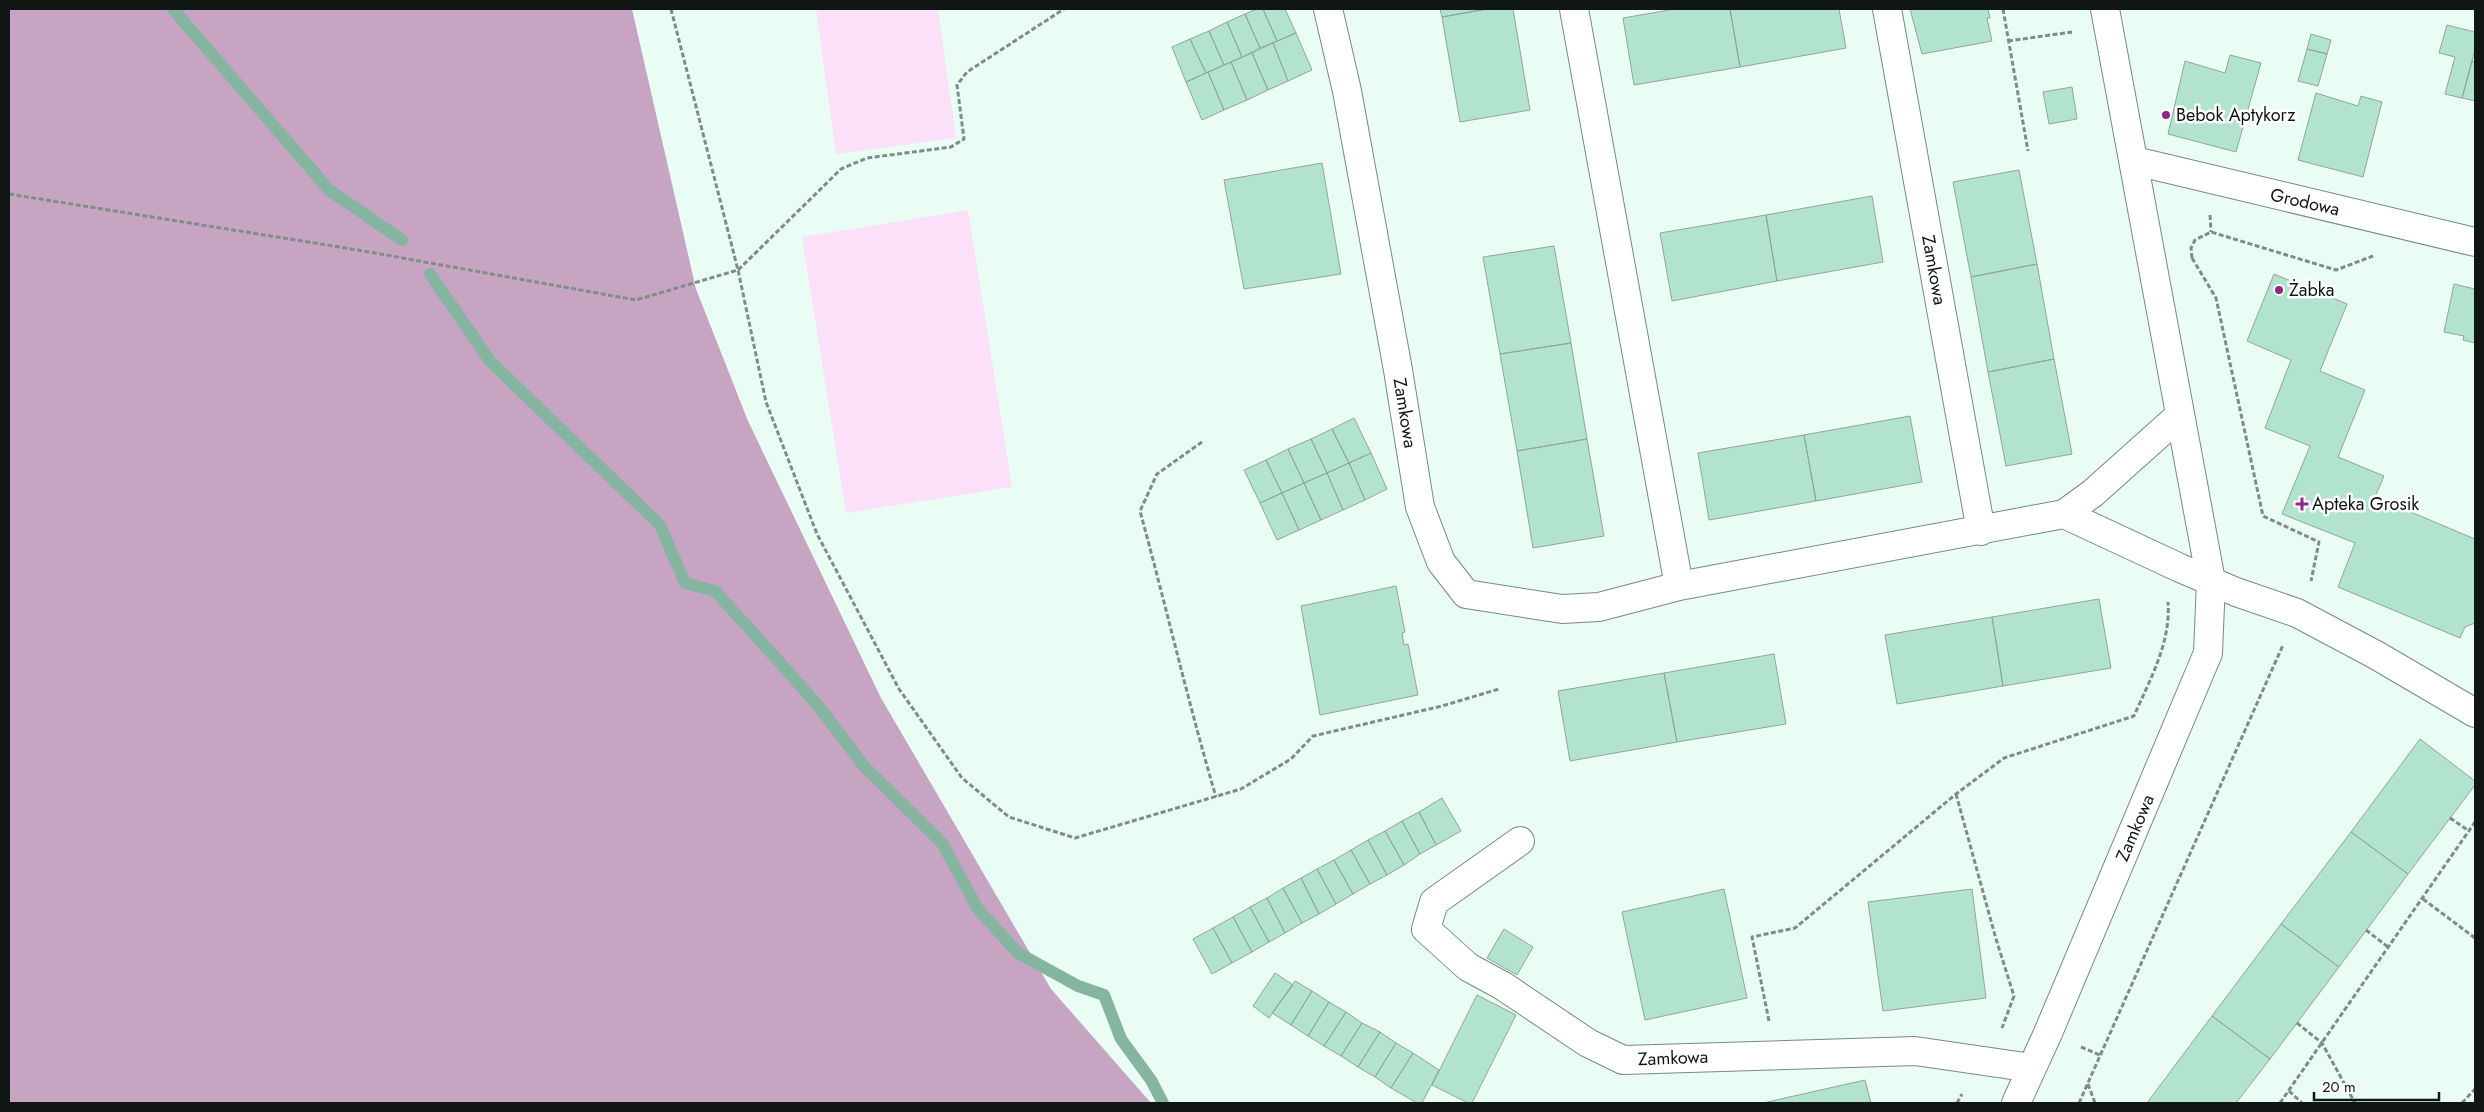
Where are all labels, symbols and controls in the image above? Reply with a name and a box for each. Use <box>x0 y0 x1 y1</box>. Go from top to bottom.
place label: Bebok Aptykorz <box>2176 102 2296 128</box>
marker: Bebok Aptykorz <box>2160 109 2172 121</box>
street label: Grodowa <box>2268 181 2342 223</box>
street label: Zamkowa <box>1915 233 1953 307</box>
place label: Żabka <box>2289 277 2334 303</box>
marker: Żabka <box>2273 284 2285 296</box>
street label: Zamkowa <box>1387 376 1423 450</box>
place label: Apteka Grosik <box>2312 491 2419 517</box>
marker: Apteka Grosik <box>2296 498 2308 510</box>
street label: Zamkowa <box>2109 790 2161 866</box>
street label: Zamkowa <box>1637 1044 1709 1072</box>
scale bar <box>2314 1070 2439 1102</box>
text: 20 m <box>2322 1076 2356 1098</box>

